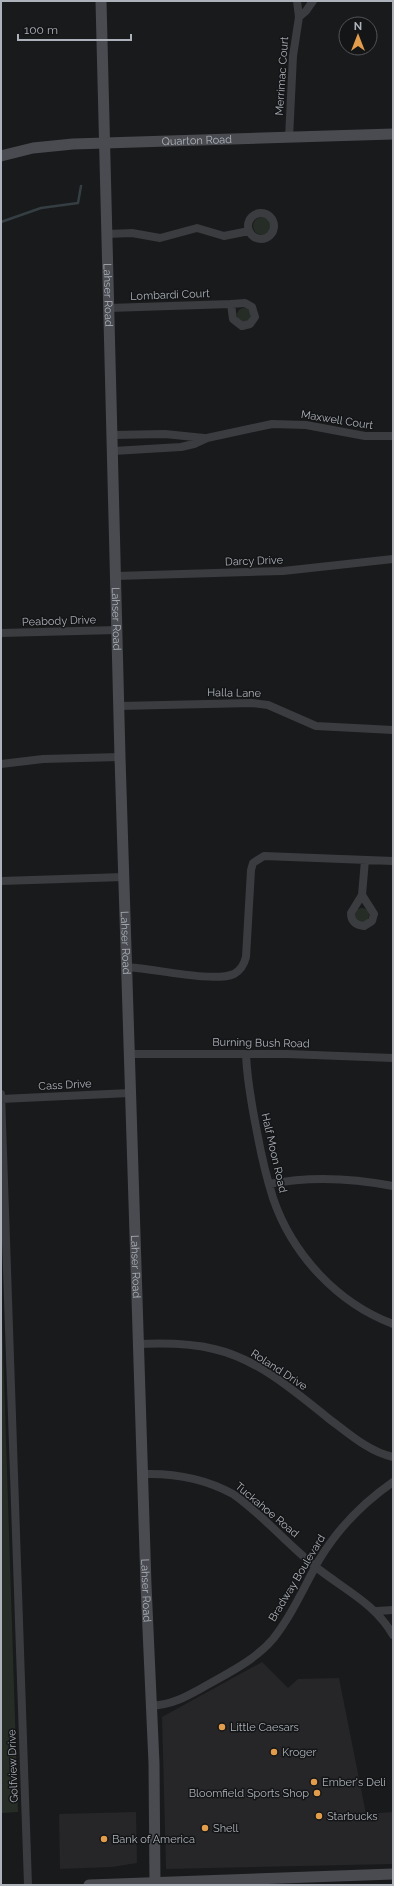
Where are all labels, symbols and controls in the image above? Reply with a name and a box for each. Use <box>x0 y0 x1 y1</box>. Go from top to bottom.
scale bar <box>18 16 131 42</box>
north arrow <box>338 16 378 56</box>
text: N <box>354 20 362 33</box>
text: 100 m <box>24 23 58 37</box>
street label: Merrimac Court <box>273 36 291 116</box>
street label: Quarton Road <box>161 133 232 148</box>
street label: Lahser Road <box>101 263 116 327</box>
street label: Lombardi Court <box>130 287 210 303</box>
street label: Maxwell Court <box>300 408 374 432</box>
street label: Darcy Drive <box>225 553 284 569</box>
street label: Lahser Road <box>109 587 124 651</box>
street label: Peabody Drive <box>22 613 97 629</box>
street label: Halla Lane <box>207 686 262 700</box>
street label: Lahser Road <box>118 911 133 975</box>
street label: Burning Bush Road <box>212 1036 310 1050</box>
street label: Cass Drive <box>38 1077 92 1093</box>
street label: Half Moon Road <box>258 1112 290 1194</box>
street label: Lahser Road <box>129 1235 143 1299</box>
street label: Roland Drive <box>248 1347 310 1393</box>
street label: Tuckahoe Road <box>233 1480 301 1540</box>
street label: Bradway Boulevard <box>266 1532 328 1624</box>
street label: Lahser Road <box>139 1558 154 1622</box>
place label: Little Caesars <box>230 1721 299 1734</box>
marker: Little Caesars <box>217 1722 227 1732</box>
street label: Golfview Drive <box>5 1729 21 1803</box>
place label: Kroger <box>282 1746 317 1759</box>
marker: Kroger <box>269 1747 279 1757</box>
place label: Ember's Deli <box>322 1776 386 1789</box>
marker: Ember's Deli <box>309 1777 319 1787</box>
place label: Bloomfield Sports Shop <box>189 1787 309 1800</box>
marker: Bloomfield Sports Shop <box>312 1788 322 1798</box>
place label: Starbucks <box>327 1810 378 1823</box>
marker: Starbucks <box>314 1811 324 1821</box>
place label: Shell <box>213 1822 239 1835</box>
marker: Shell <box>200 1823 210 1833</box>
place label: Bank of America <box>112 1833 195 1846</box>
marker: Bank of America <box>99 1834 109 1844</box>

